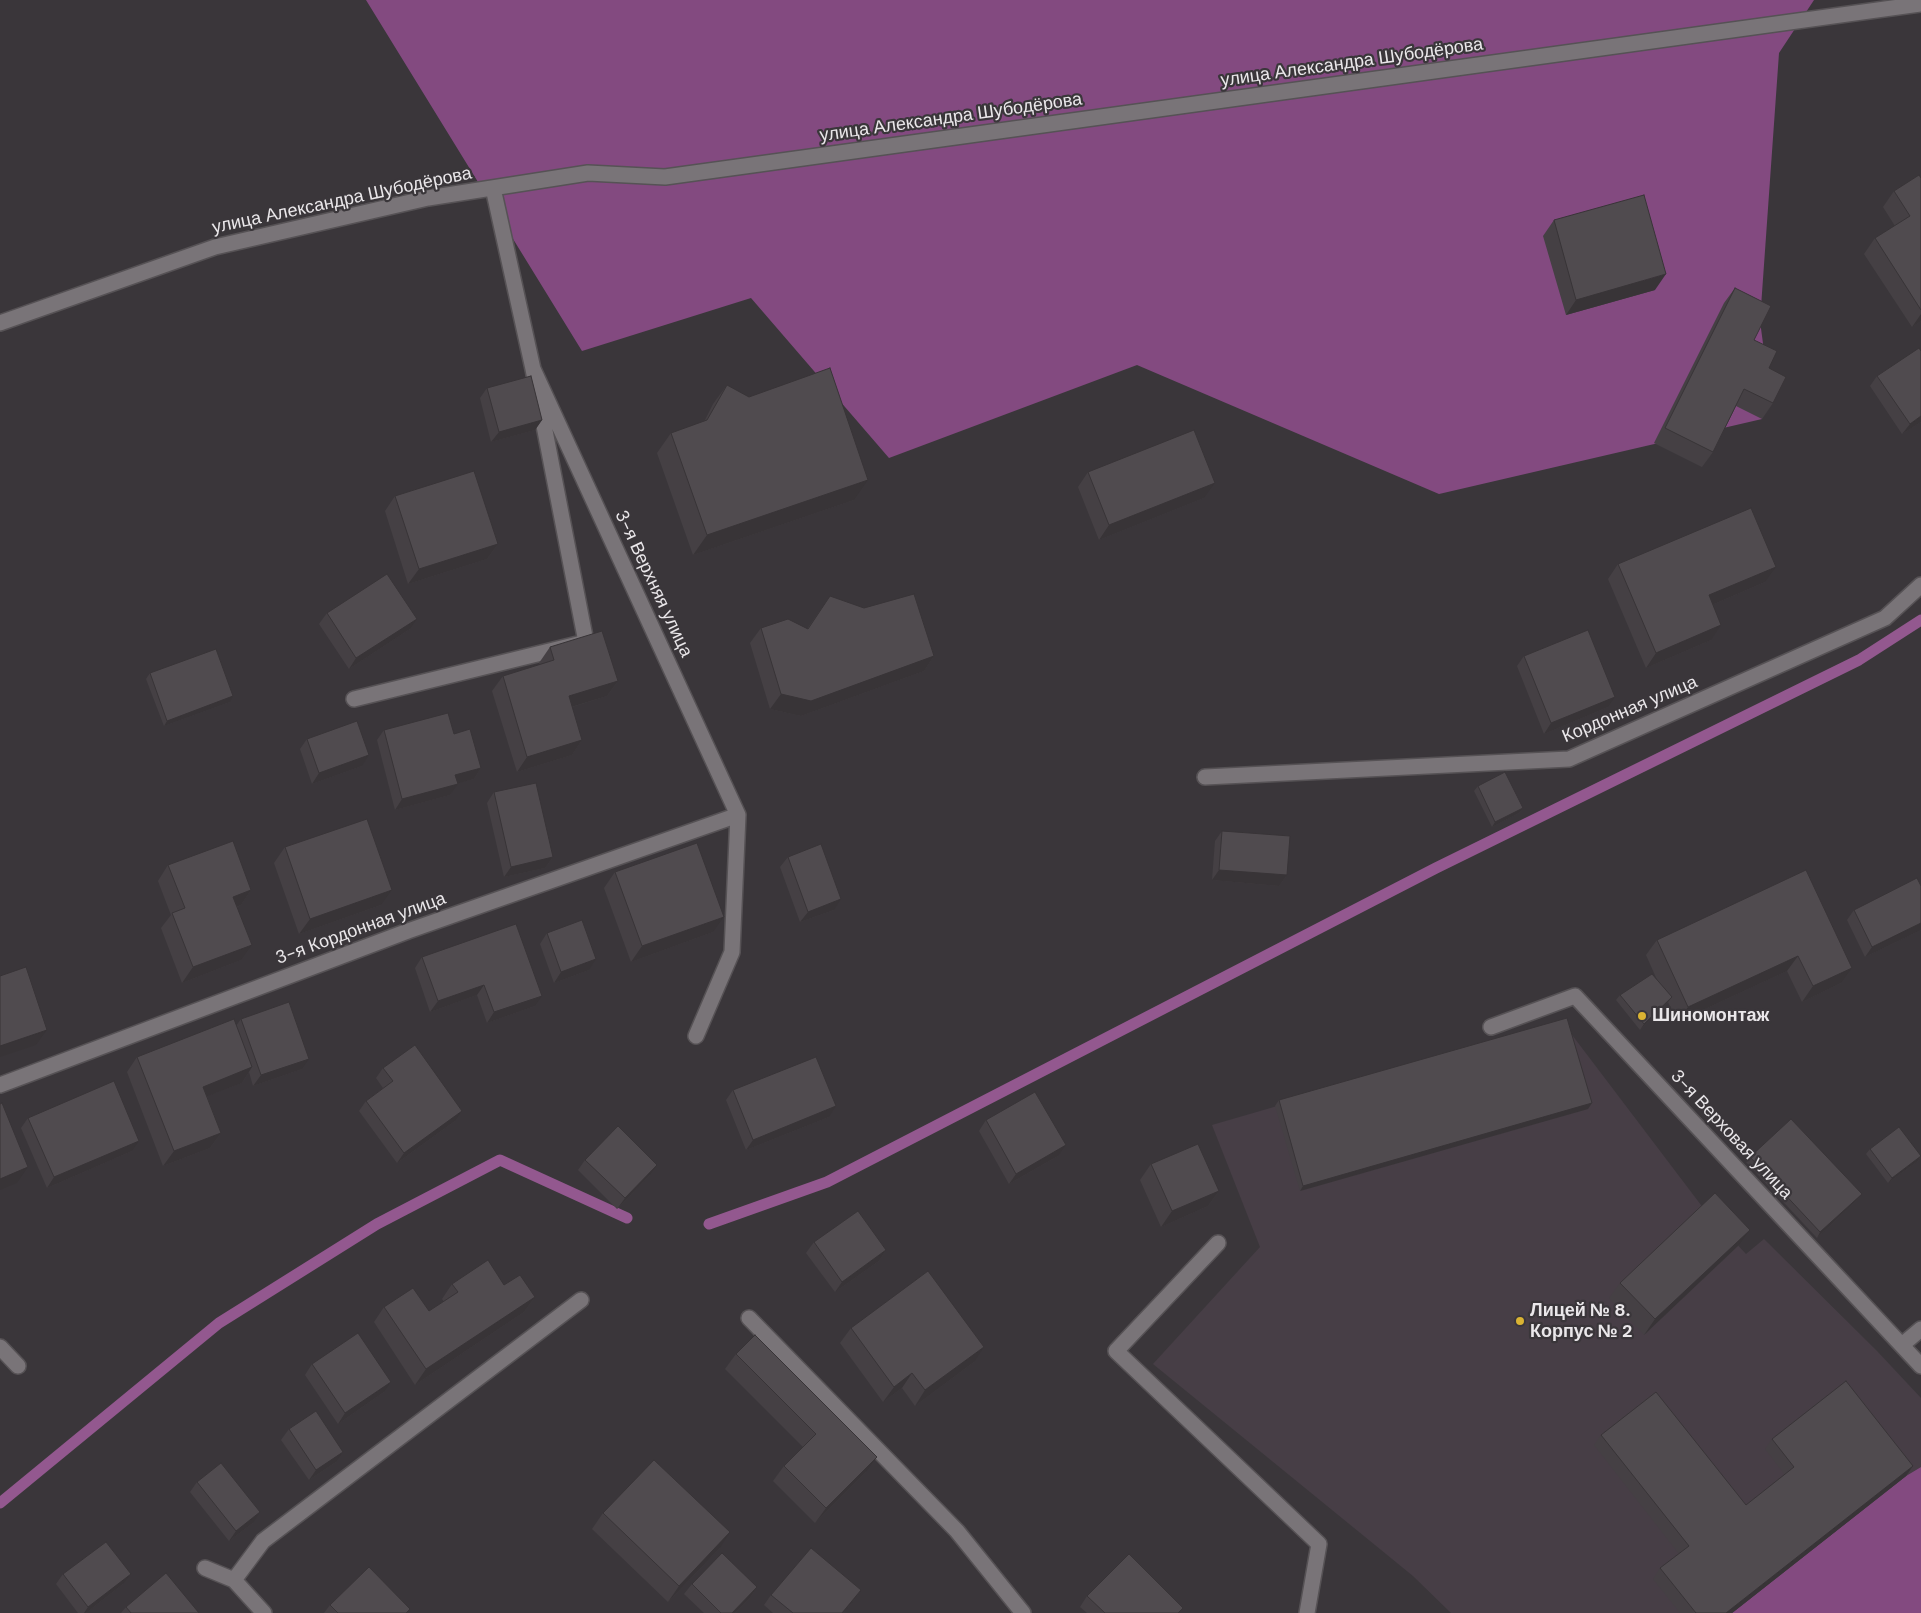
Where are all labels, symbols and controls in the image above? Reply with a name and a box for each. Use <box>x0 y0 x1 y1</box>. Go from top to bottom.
street label: улица Александра Шубодёрова <box>1219 34 1485 92</box>
street label: улица Александра Шубодёрова <box>818 89 1084 147</box>
street label: улица Александра Шубодёрова <box>210 163 474 239</box>
street label: 3-я Верхняя улица <box>610 507 696 661</box>
street label: Кордонная улица <box>1559 672 1701 748</box>
street label: 3-я Кордонная улица <box>273 888 449 970</box>
place label: Шиномонтаж <box>1652 1005 1769 1027</box>
marker: Шиномонтаж <box>1636 1010 1648 1022</box>
street label: 3-я Верховая улица <box>1665 1066 1797 1204</box>
place label: Лицей № 8. Корпус № 2 <box>1530 1300 1632 1342</box>
marker: Лицей № 8. Корпус № 2 <box>1514 1315 1526 1327</box>

